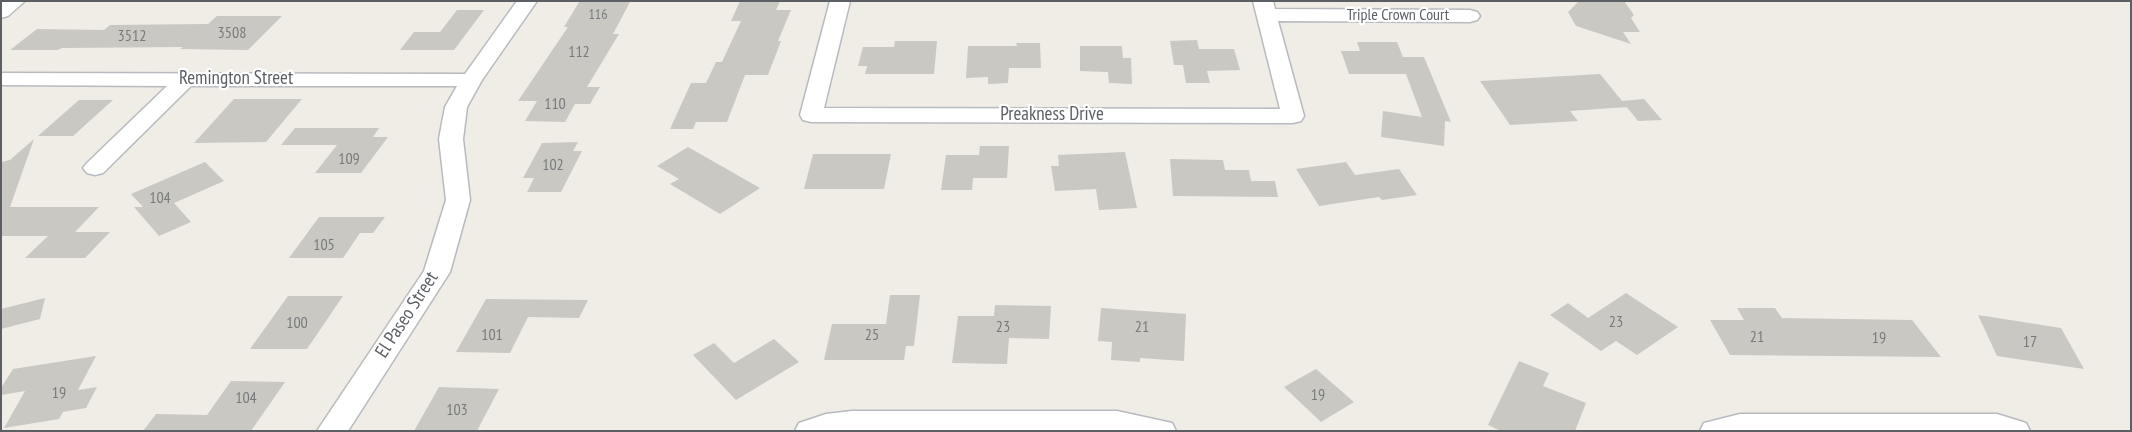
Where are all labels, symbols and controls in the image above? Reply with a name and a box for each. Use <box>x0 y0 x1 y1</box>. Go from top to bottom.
street label: Triple Crown Court <box>1347 5 1449 25</box>
house number: 116 <box>589 7 607 23</box>
house number: 3508 <box>218 23 246 43</box>
house number: 3512 <box>118 26 146 46</box>
house number: 112 <box>568 42 590 62</box>
street label: Remington Street <box>179 68 293 90</box>
house number: 110 <box>544 94 566 114</box>
street label: Preakness Drive <box>1000 104 1104 126</box>
house number: 109 <box>338 149 360 169</box>
house number: 102 <box>542 155 564 175</box>
house number: 104 <box>149 188 171 208</box>
house number: 105 <box>313 235 335 255</box>
street label: El Paseo Street <box>371 268 443 362</box>
house number: 23 <box>1609 312 1623 332</box>
house number: 100 <box>286 313 308 333</box>
house number: 23 <box>996 317 1010 337</box>
house number: 21 <box>1135 317 1149 337</box>
house number: 101 <box>481 325 503 345</box>
house number: 25 <box>865 325 879 345</box>
house number: 21 <box>1750 327 1764 347</box>
house number: 19 <box>1872 328 1886 348</box>
house number: 17 <box>2023 332 2037 352</box>
house number: 19 <box>52 383 66 403</box>
house number: 19 <box>1311 385 1325 405</box>
house number: 104 <box>235 388 257 408</box>
house number: 103 <box>446 400 468 420</box>

